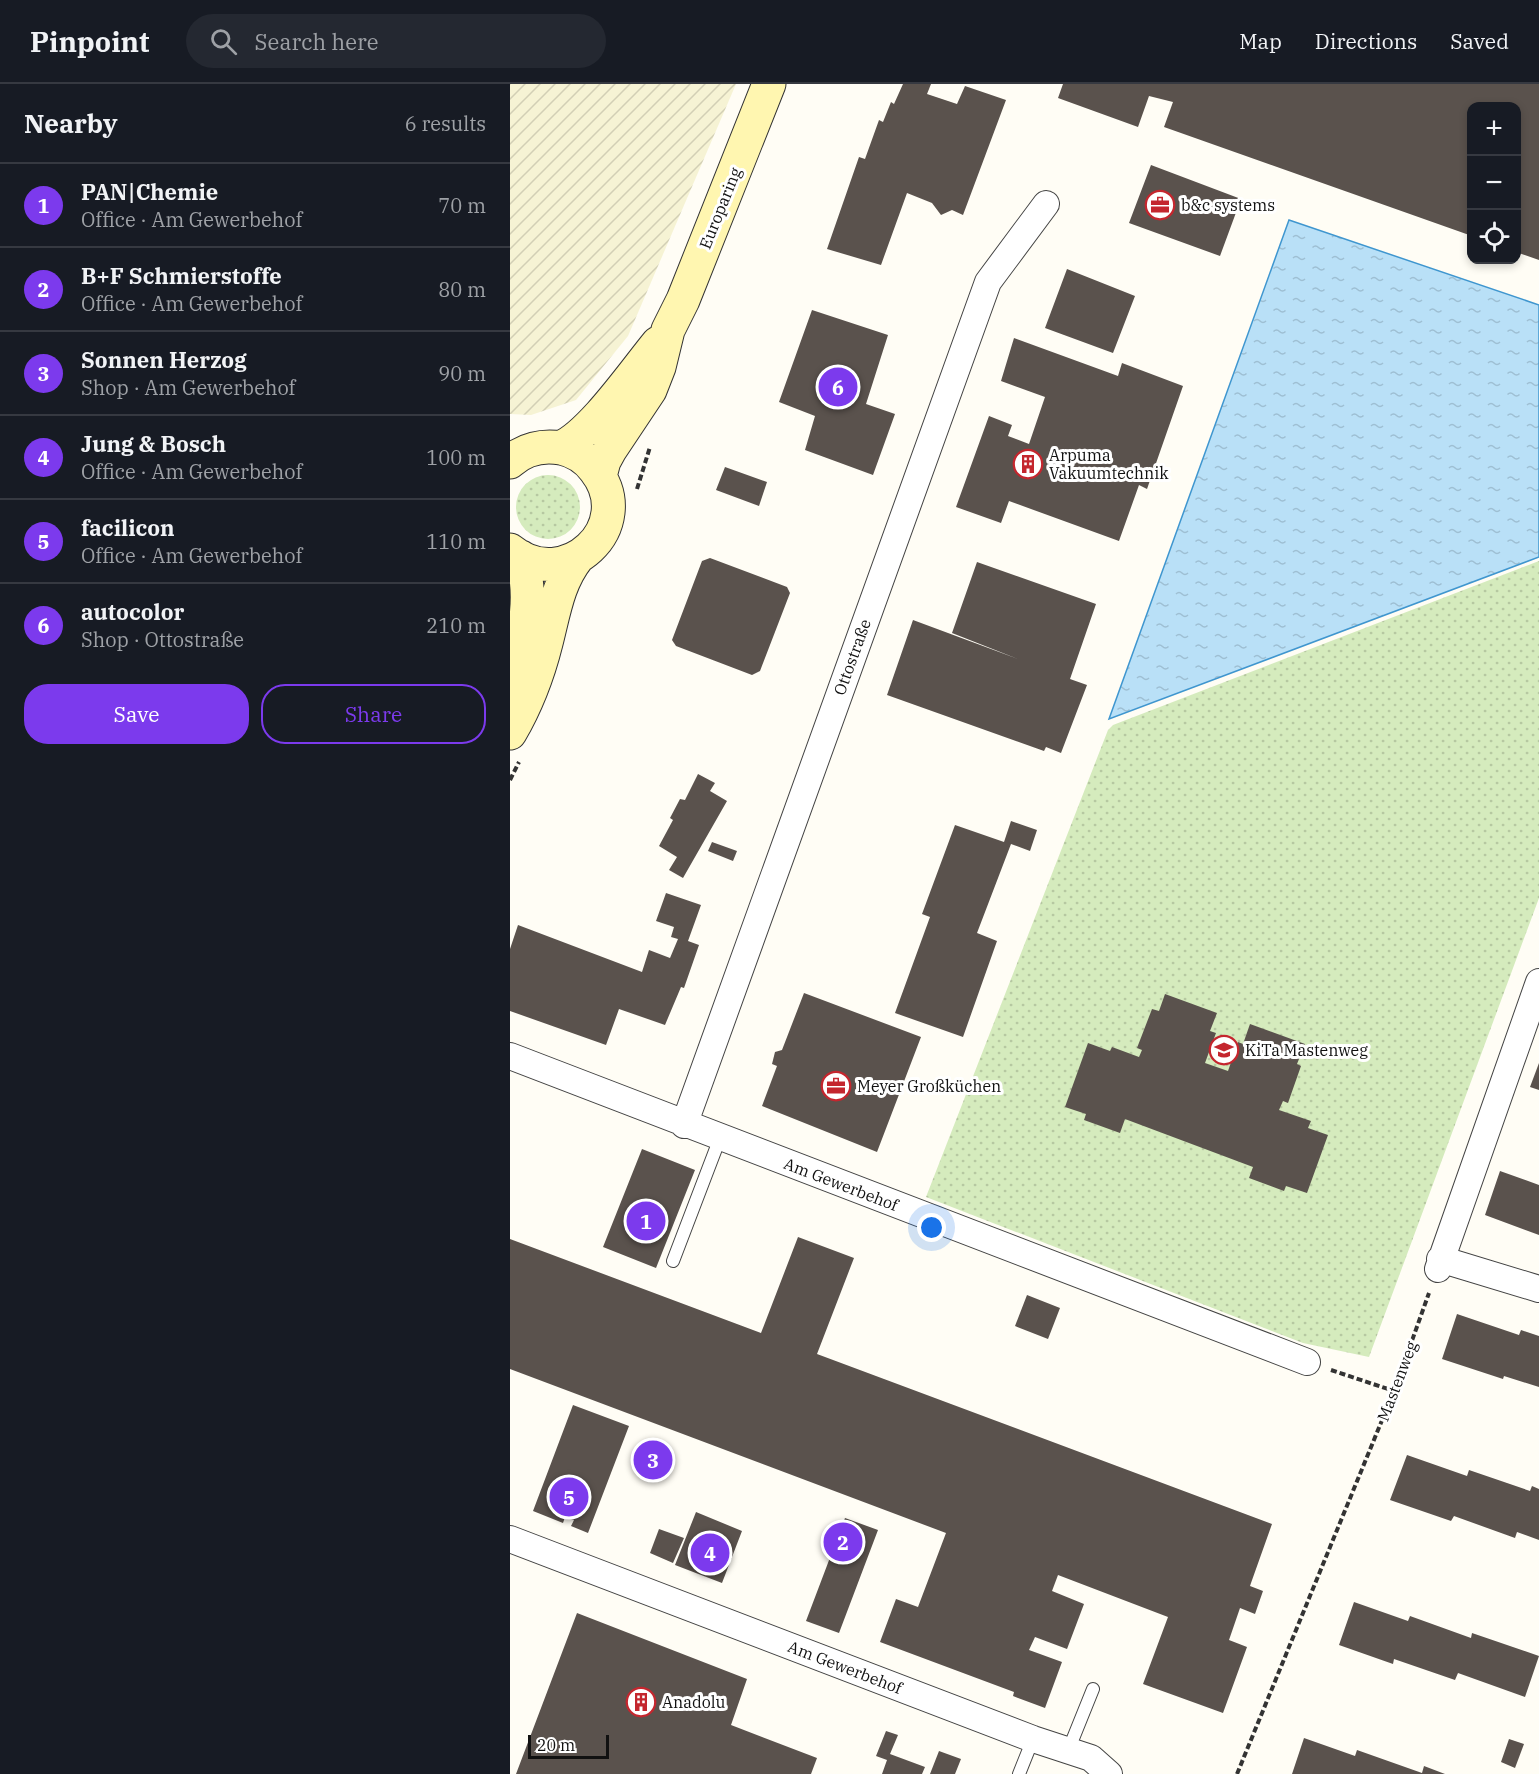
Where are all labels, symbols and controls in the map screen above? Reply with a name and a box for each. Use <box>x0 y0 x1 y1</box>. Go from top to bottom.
search box <box>186 14 606 68</box>
text: Pinpoint <box>30 23 150 60</box>
icon: search <box>207 25 240 58</box>
text: Search here <box>255 27 378 56</box>
text: Map <box>1239 27 1282 55</box>
text: Directions <box>1315 27 1417 55</box>
text: Saved <box>1450 27 1509 55</box>
map controls <box>1467 102 1521 264</box>
button: + <box>1467 102 1521 156</box>
text: Nearby <box>24 106 118 140</box>
text: 6 results <box>405 110 486 137</box>
button: − <box>1467 156 1521 210</box>
street label: Europaring <box>695 164 745 252</box>
text: PAN|Chemie <box>81 177 218 206</box>
office icon: b&c systems <box>1144 189 1176 221</box>
text: 1 <box>38 192 50 219</box>
text: 70 m <box>438 192 486 219</box>
place label: b&c systems <box>1181 195 1275 215</box>
text: Office · Am Gewerbehof <box>81 206 302 233</box>
button: locate <box>1467 210 1521 264</box>
text: B+F Schmierstoffe <box>81 261 282 290</box>
text: 2 <box>38 276 50 303</box>
text: 80 m <box>438 276 486 303</box>
text: Office · Am Gewerbehof <box>81 290 302 317</box>
text: Sonnen Herzog <box>81 345 247 374</box>
text: 3 <box>38 360 50 387</box>
text: 90 m <box>438 360 486 387</box>
pin: 6 <box>818 364 858 410</box>
text: Shop · Am Gewerbehof <box>81 374 295 401</box>
text: Jung & Bosch <box>81 429 226 458</box>
text: 4 <box>38 444 50 471</box>
text: 100 m <box>426 444 486 471</box>
place label: Arpuma Vakuumtechnik <box>1049 445 1169 483</box>
building icon: Arpuma Vakuumtechnik <box>1012 448 1044 480</box>
text: Office · Am Gewerbehof <box>81 458 302 485</box>
text: facilicon <box>81 513 175 542</box>
text: 5 <box>38 528 50 555</box>
text: 110 m <box>426 528 486 555</box>
text: Office · Am Gewerbehof <box>81 542 302 569</box>
text: autocolor <box>81 597 184 626</box>
text: 6 <box>38 612 50 639</box>
text: 210 m <box>426 612 486 639</box>
street label: Ottostraße <box>829 616 875 698</box>
text: Shop · Ottostraße <box>81 626 244 653</box>
button: Save <box>24 684 249 744</box>
button: Share <box>261 684 486 744</box>
school or university icon: KiTa Mastenweg <box>1208 1034 1240 1066</box>
place label: KiTa Mastenweg <box>1245 1040 1368 1060</box>
office icon: Meyer Großküchen <box>820 1070 852 1102</box>
place label: Meyer Großküchen <box>857 1076 1001 1096</box>
street label: Am Gewerbehof <box>781 1153 902 1216</box>
pin: 1 <box>626 1198 666 1244</box>
your location <box>917 1213 946 1242</box>
street label: Mastenweg <box>1373 1338 1422 1424</box>
pin: 3 <box>634 1438 672 1482</box>
pin: 5 <box>550 1474 588 1520</box>
pin: 2 <box>824 1520 862 1564</box>
pin: 4 <box>690 1530 730 1576</box>
street label: Am Gewerbehof <box>785 1636 906 1699</box>
building icon: Anadolu <box>625 1686 657 1718</box>
place label: Anadolu <box>662 1692 725 1712</box>
scale bar <box>528 1732 609 1760</box>
text: 20 m <box>537 1735 575 1755</box>

